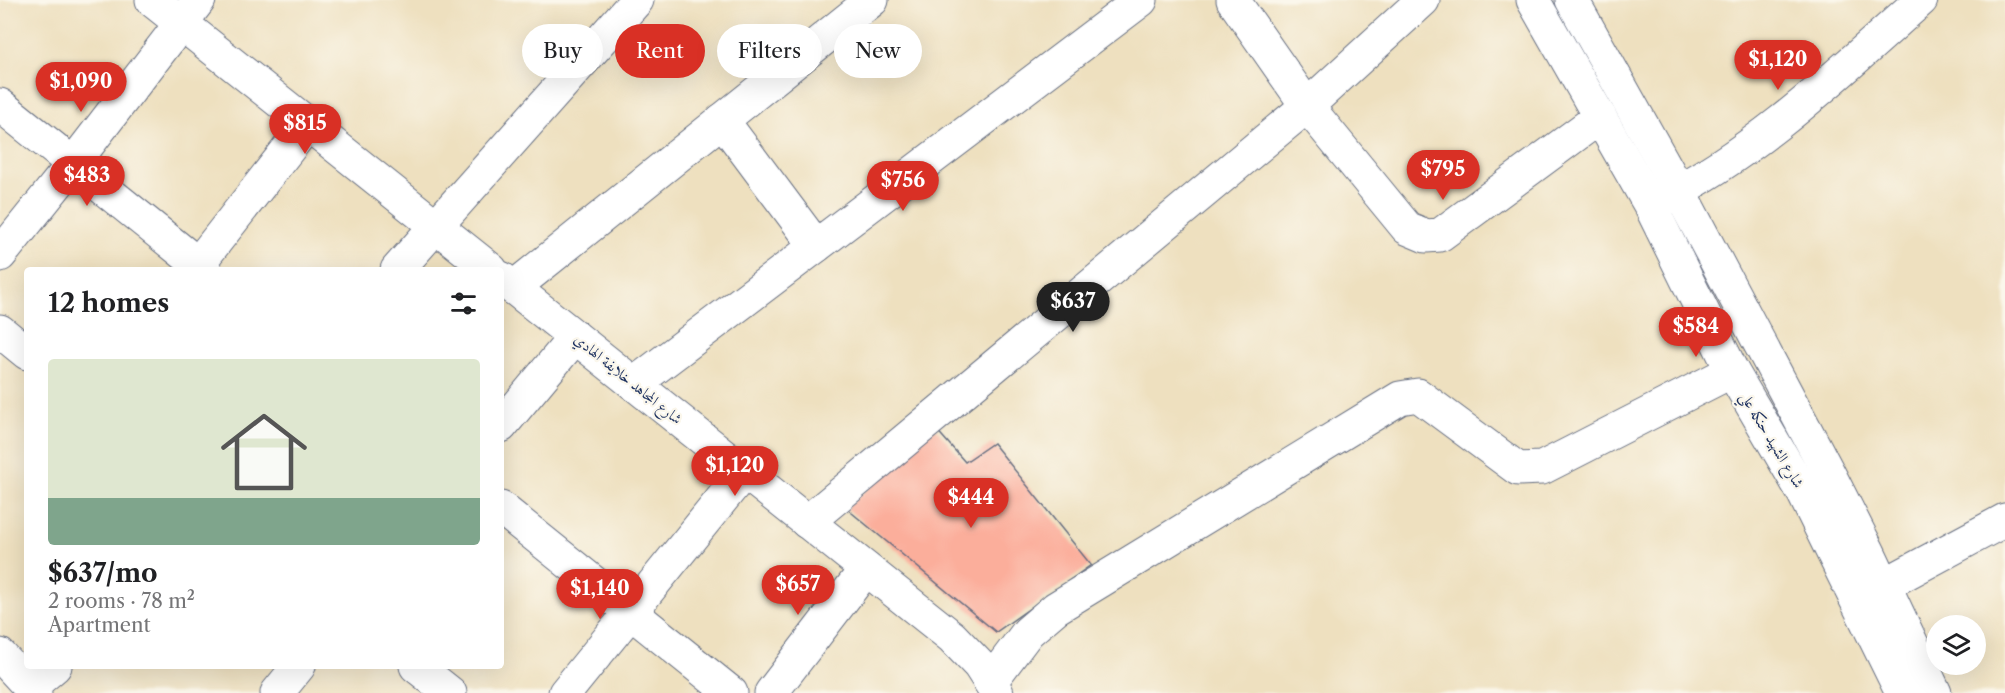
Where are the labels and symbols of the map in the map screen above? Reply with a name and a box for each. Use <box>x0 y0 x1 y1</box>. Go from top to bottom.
pin: $1,120 <box>1729 40 1827 91</box>
pin: $1,090 <box>32 62 130 113</box>
pin: $815 <box>269 104 341 155</box>
pin: $795 <box>1407 150 1479 201</box>
pin: $483 <box>51 156 123 207</box>
pin: $756 <box>867 161 939 212</box>
pin: $637 <box>1037 282 1109 333</box>
pin: $584 <box>1660 307 1732 358</box>
street label: شارع المجاهد خلايفة الهادي <box>568 329 686 431</box>
street label: شارع الشهيد حنكه علي <box>1732 388 1809 494</box>
pin: $1,120 <box>686 446 784 497</box>
pin: $444 <box>935 478 1007 529</box>
pin: $657 <box>762 565 834 616</box>
pin: $1,140 <box>551 569 649 620</box>

